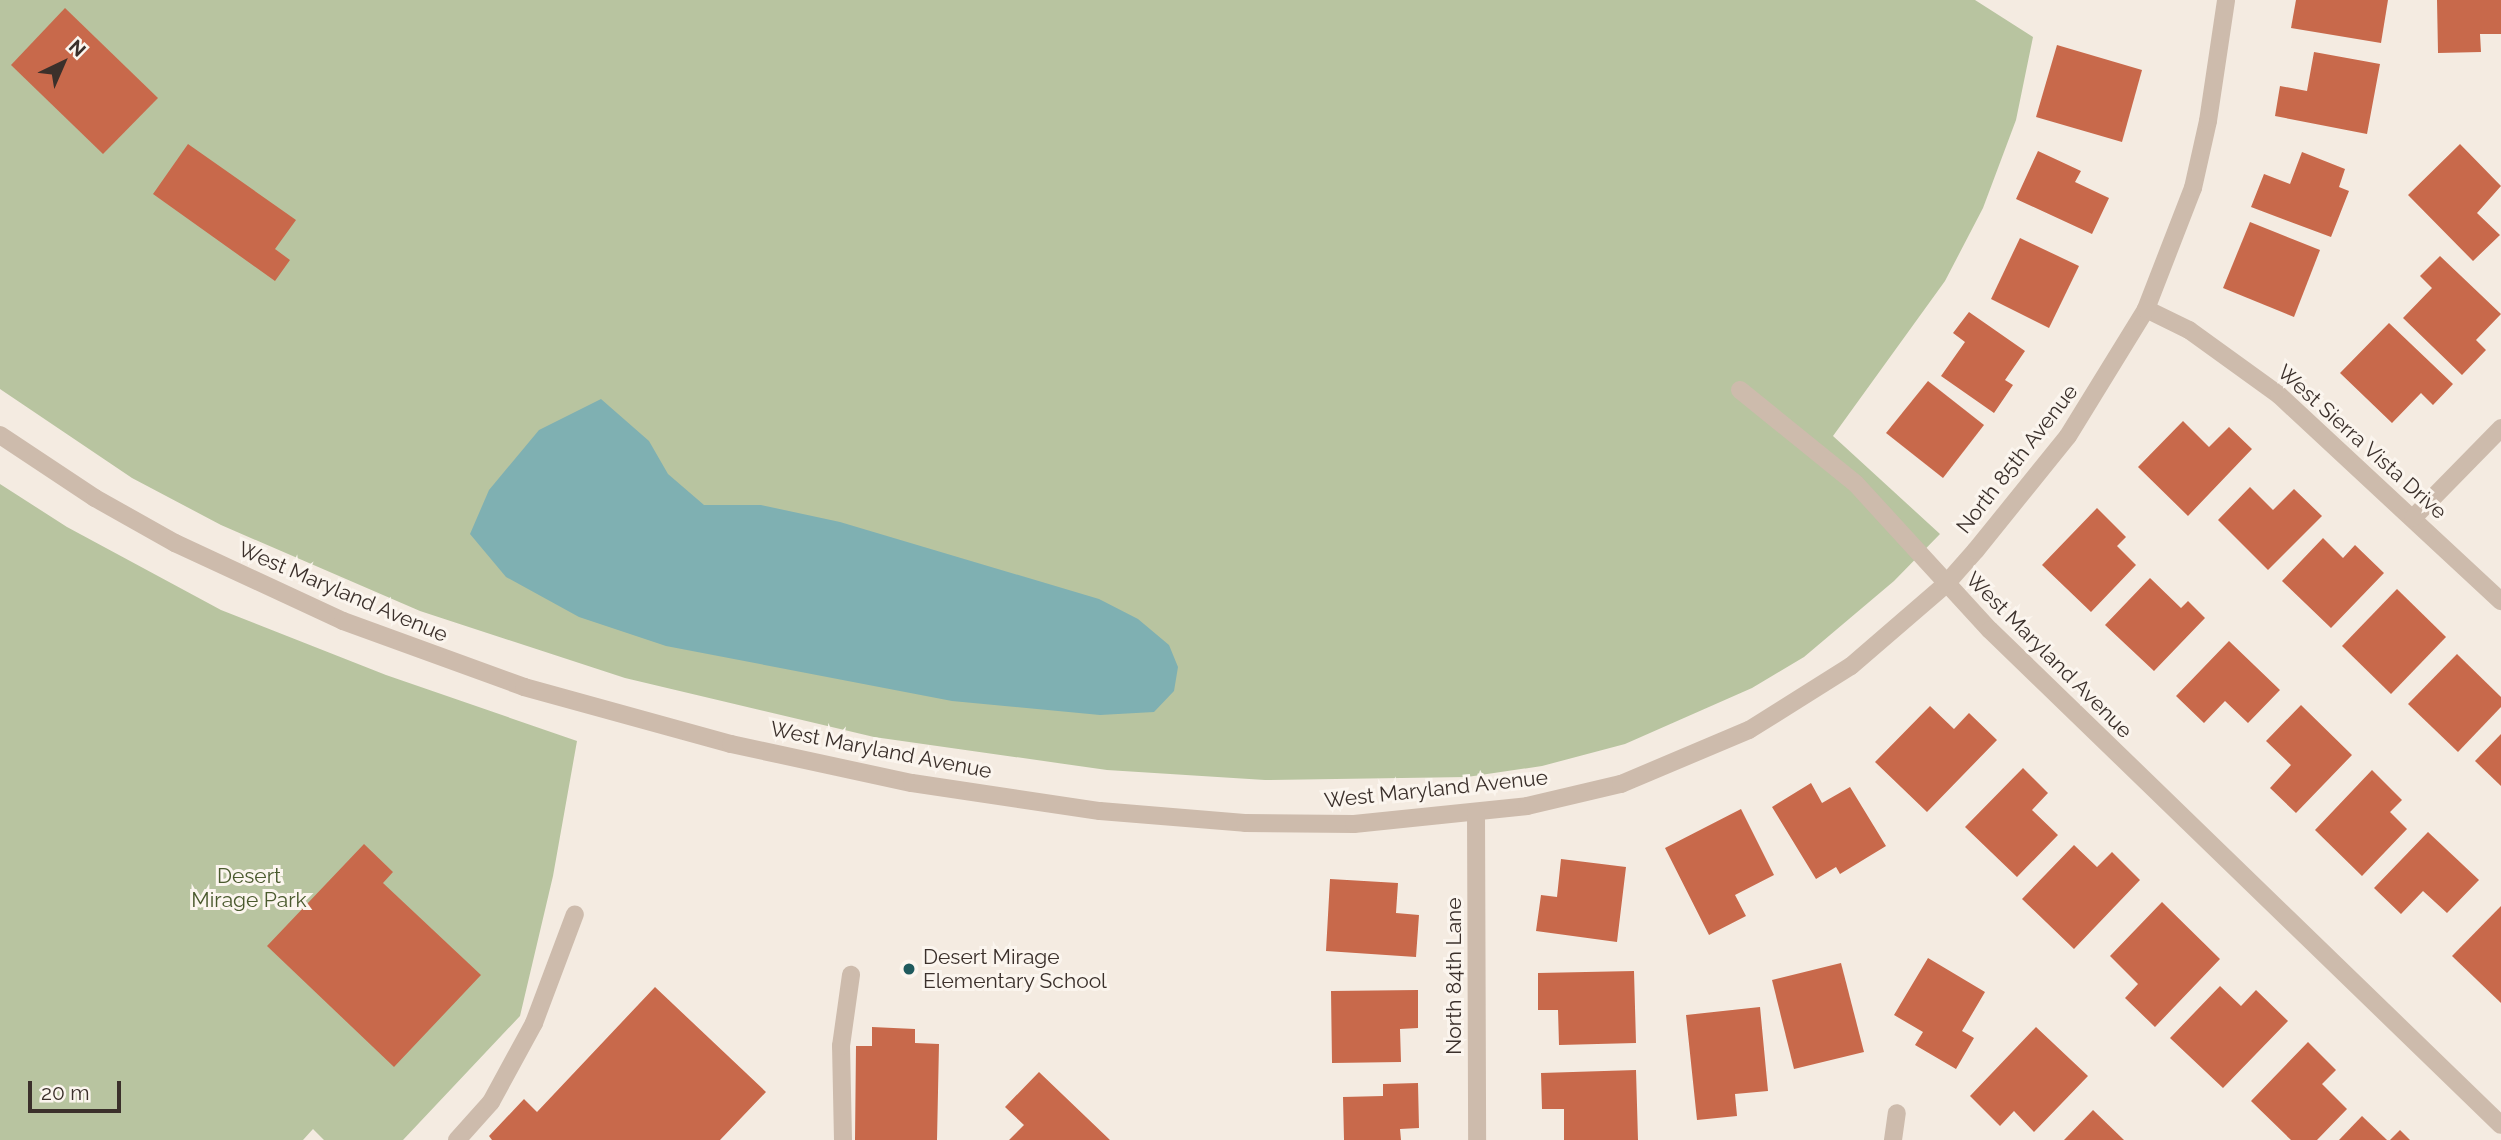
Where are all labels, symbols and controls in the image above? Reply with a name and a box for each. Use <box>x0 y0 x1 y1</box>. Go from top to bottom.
north arrow <box>28 28 98 98</box>
text: N <box>65 35 90 61</box>
street label: West Sierra Vista Drive <box>2272 359 2452 525</box>
street label: North 85th Avenue <box>1951 379 2083 539</box>
street label: West Maryland Avenue <box>234 536 452 648</box>
street label: West Maryland Avenue <box>1960 566 2138 744</box>
street label: West Maryland Avenue <box>768 716 994 784</box>
street label: West Maryland Avenue <box>1323 765 1549 813</box>
park label: Desert Mirage Park <box>191 863 307 913</box>
street label: North 84th Lane <box>1441 897 1467 1055</box>
place label: Desert Mirage Elementary School <box>923 944 1107 994</box>
marker: Desert Mirage Elementary School <box>901 961 917 977</box>
scale bar <box>32 1066 124 1110</box>
text: 20 m <box>41 1080 89 1105</box>

